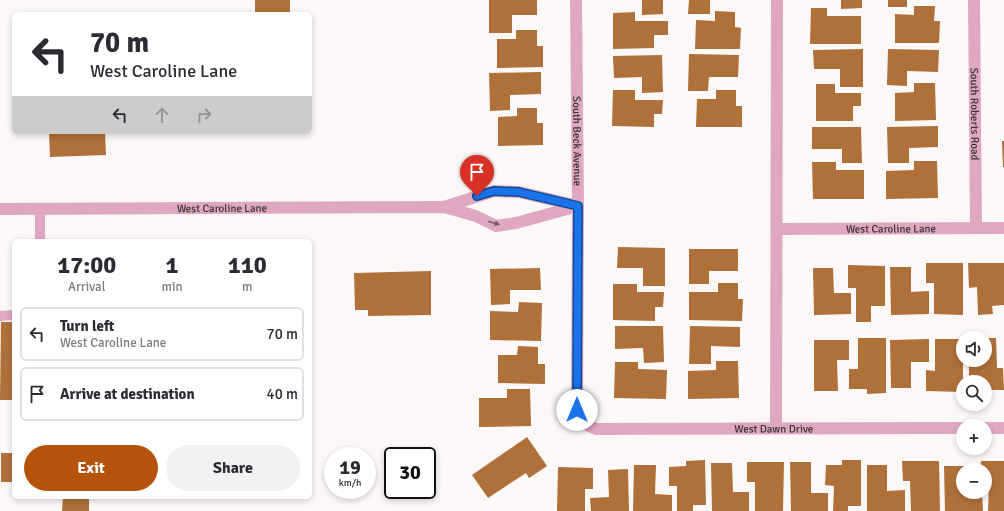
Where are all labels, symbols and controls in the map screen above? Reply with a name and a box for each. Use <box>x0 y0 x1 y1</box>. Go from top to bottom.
text: 70 m <box>90 26 149 60</box>
icon: left <box>24 28 76 80</box>
text: West Caroline Lane <box>90 60 237 82</box>
street label: South Roberts Road <box>968 68 982 161</box>
street label: South Beck Avenue <box>570 96 584 186</box>
icon: left <box>109 104 131 126</box>
icon: ahead <box>151 104 173 126</box>
icon: right <box>193 104 215 126</box>
pin <box>460 155 494 196</box>
icon: arrive <box>466 161 488 183</box>
street label: West Caroline Lane <box>177 201 267 215</box>
one-way arrow <box>487 221 500 227</box>
street label: West Caroline Lane <box>846 222 936 235</box>
text: 17:00 <box>57 250 116 280</box>
text: 1 <box>166 250 178 280</box>
text: 110 <box>228 250 267 280</box>
text: Arrival <box>68 279 105 295</box>
text: min <box>162 279 183 295</box>
text: m <box>242 279 252 295</box>
text: Turn left <box>60 317 114 335</box>
icon: left <box>26 323 48 345</box>
text: 70 m <box>267 325 298 343</box>
map controls <box>956 331 992 499</box>
button: sound <box>956 331 992 367</box>
text: West Caroline Lane <box>60 335 166 351</box>
button: search <box>956 375 992 411</box>
icon: arrive <box>26 383 48 405</box>
text: Arrive at destination <box>60 385 195 403</box>
text: 40 m <box>267 385 298 403</box>
position arrow <box>556 389 598 431</box>
button: + <box>956 419 992 455</box>
street label: West Dawn Drive <box>734 422 813 435</box>
button: Exit <box>24 445 158 491</box>
button: Share <box>166 445 300 491</box>
speed limit sign: 30 <box>384 447 436 499</box>
text: 19 <box>339 455 361 480</box>
button: − <box>956 463 992 499</box>
text: km/h <box>339 477 361 489</box>

